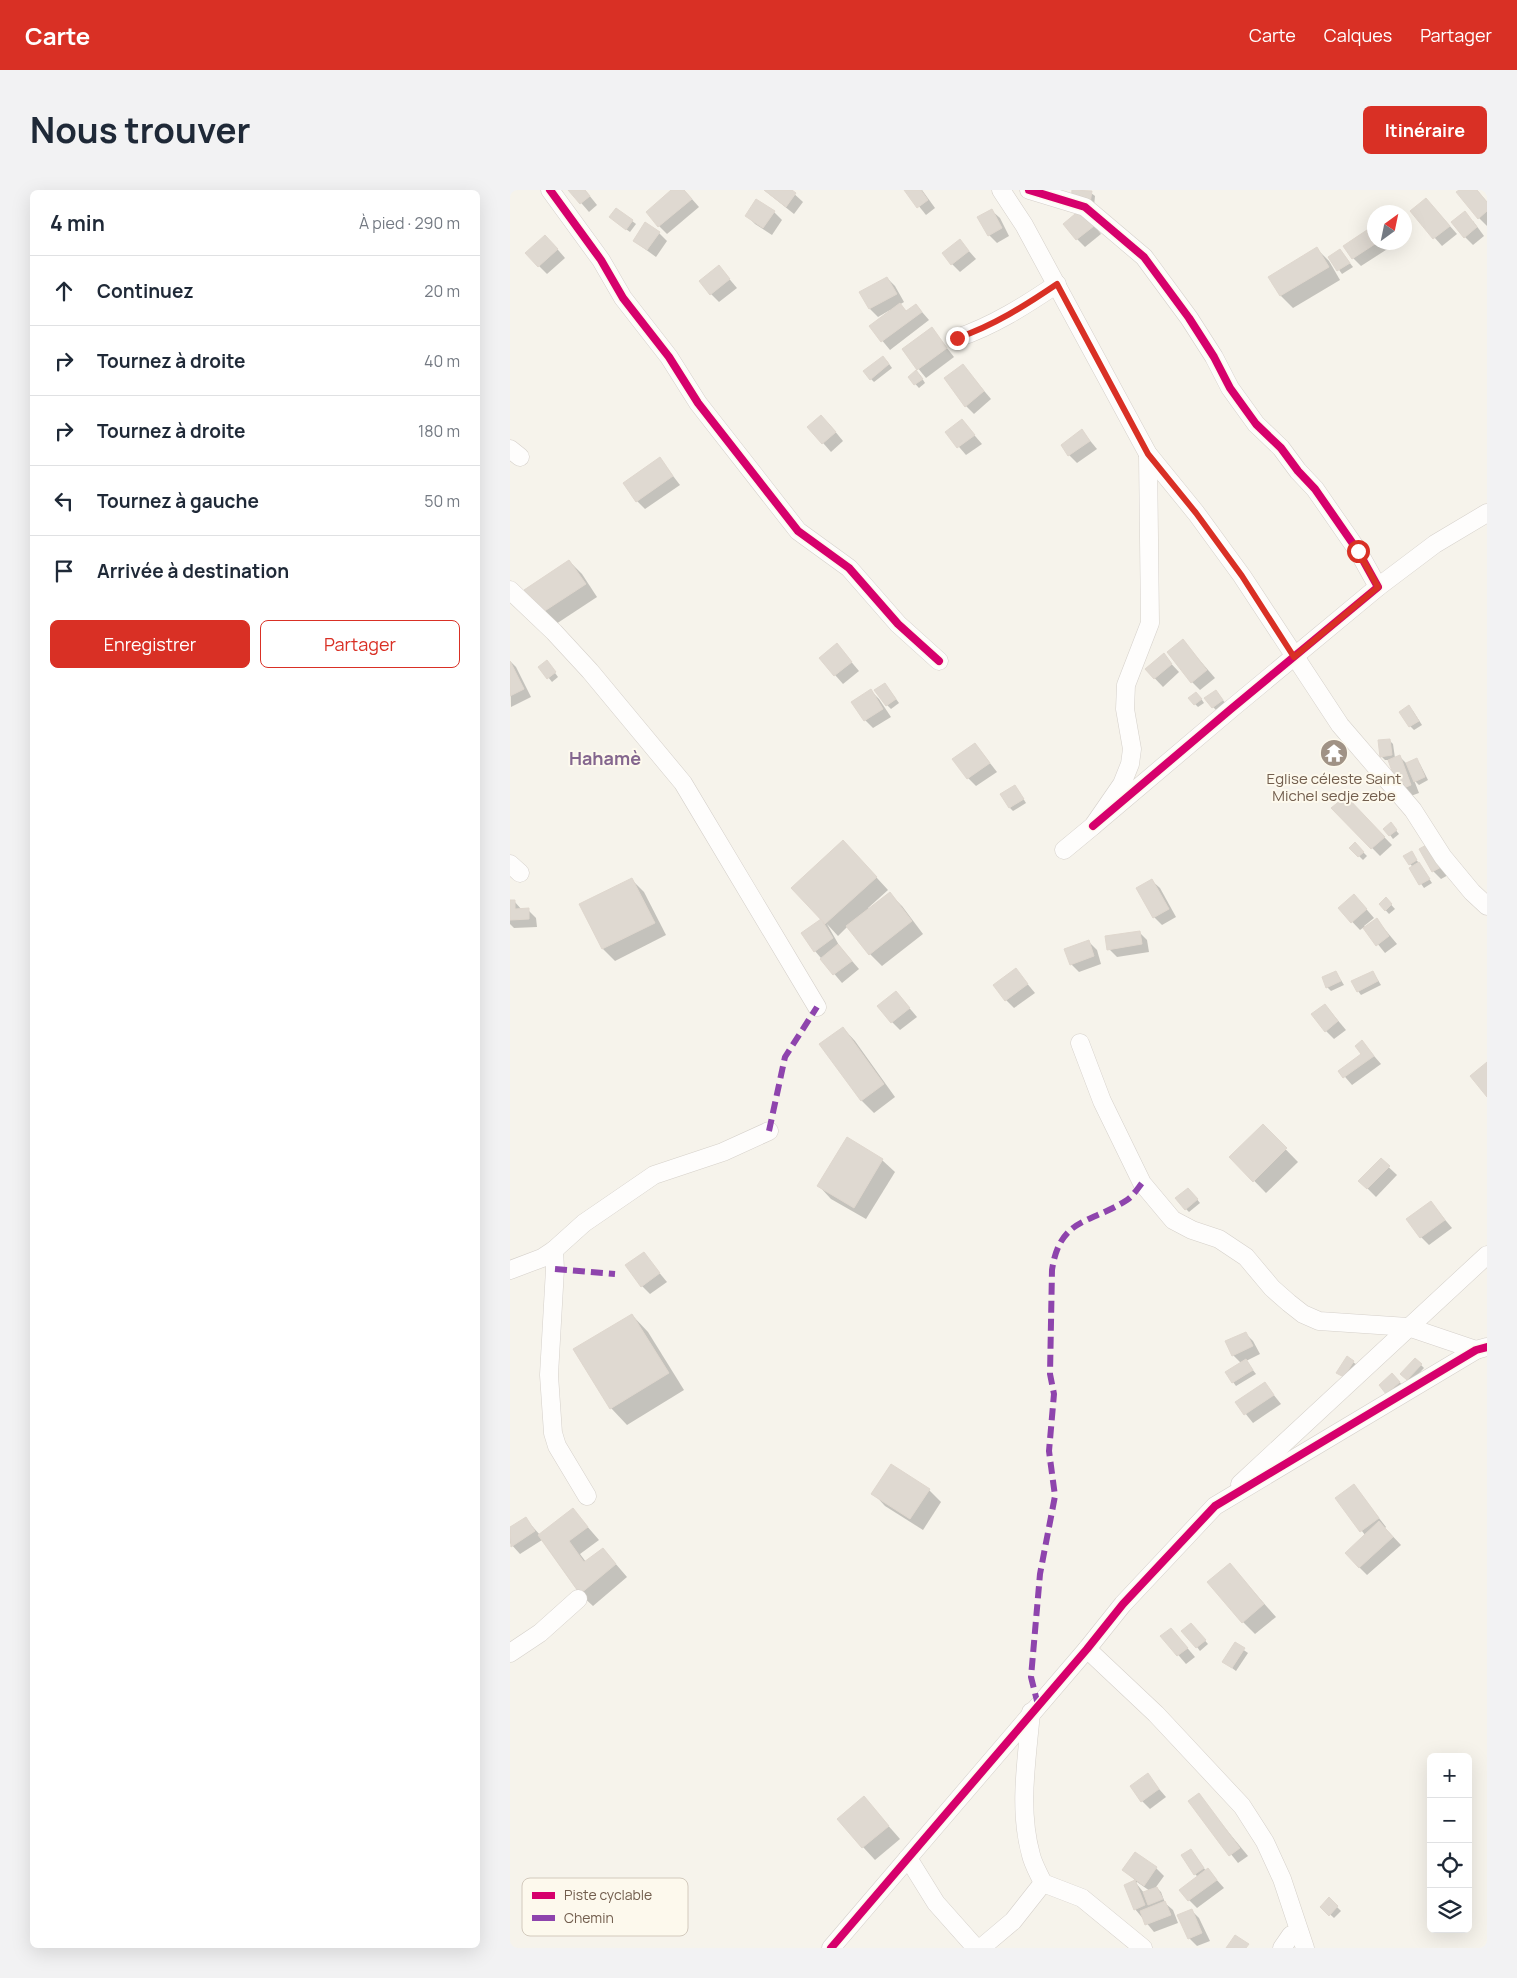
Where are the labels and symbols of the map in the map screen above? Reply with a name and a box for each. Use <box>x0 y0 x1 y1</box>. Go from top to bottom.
north arrow <box>1367 205 1412 250</box>
route end <box>946 327 969 350</box>
route start <box>1347 540 1370 563</box>
temple icon: Eglise céleste Saint Michel sedje zebe <box>1319 738 1349 768</box>
district label: Hahamè <box>569 746 641 770</box>
place label: Eglise céleste Saint Michel sedje zebe <box>1267 768 1401 806</box>
legend <box>522 1878 688 1936</box>
text: Piste cyclable <box>564 1885 652 1904</box>
text: Chemin <box>564 1908 614 1927</box>

